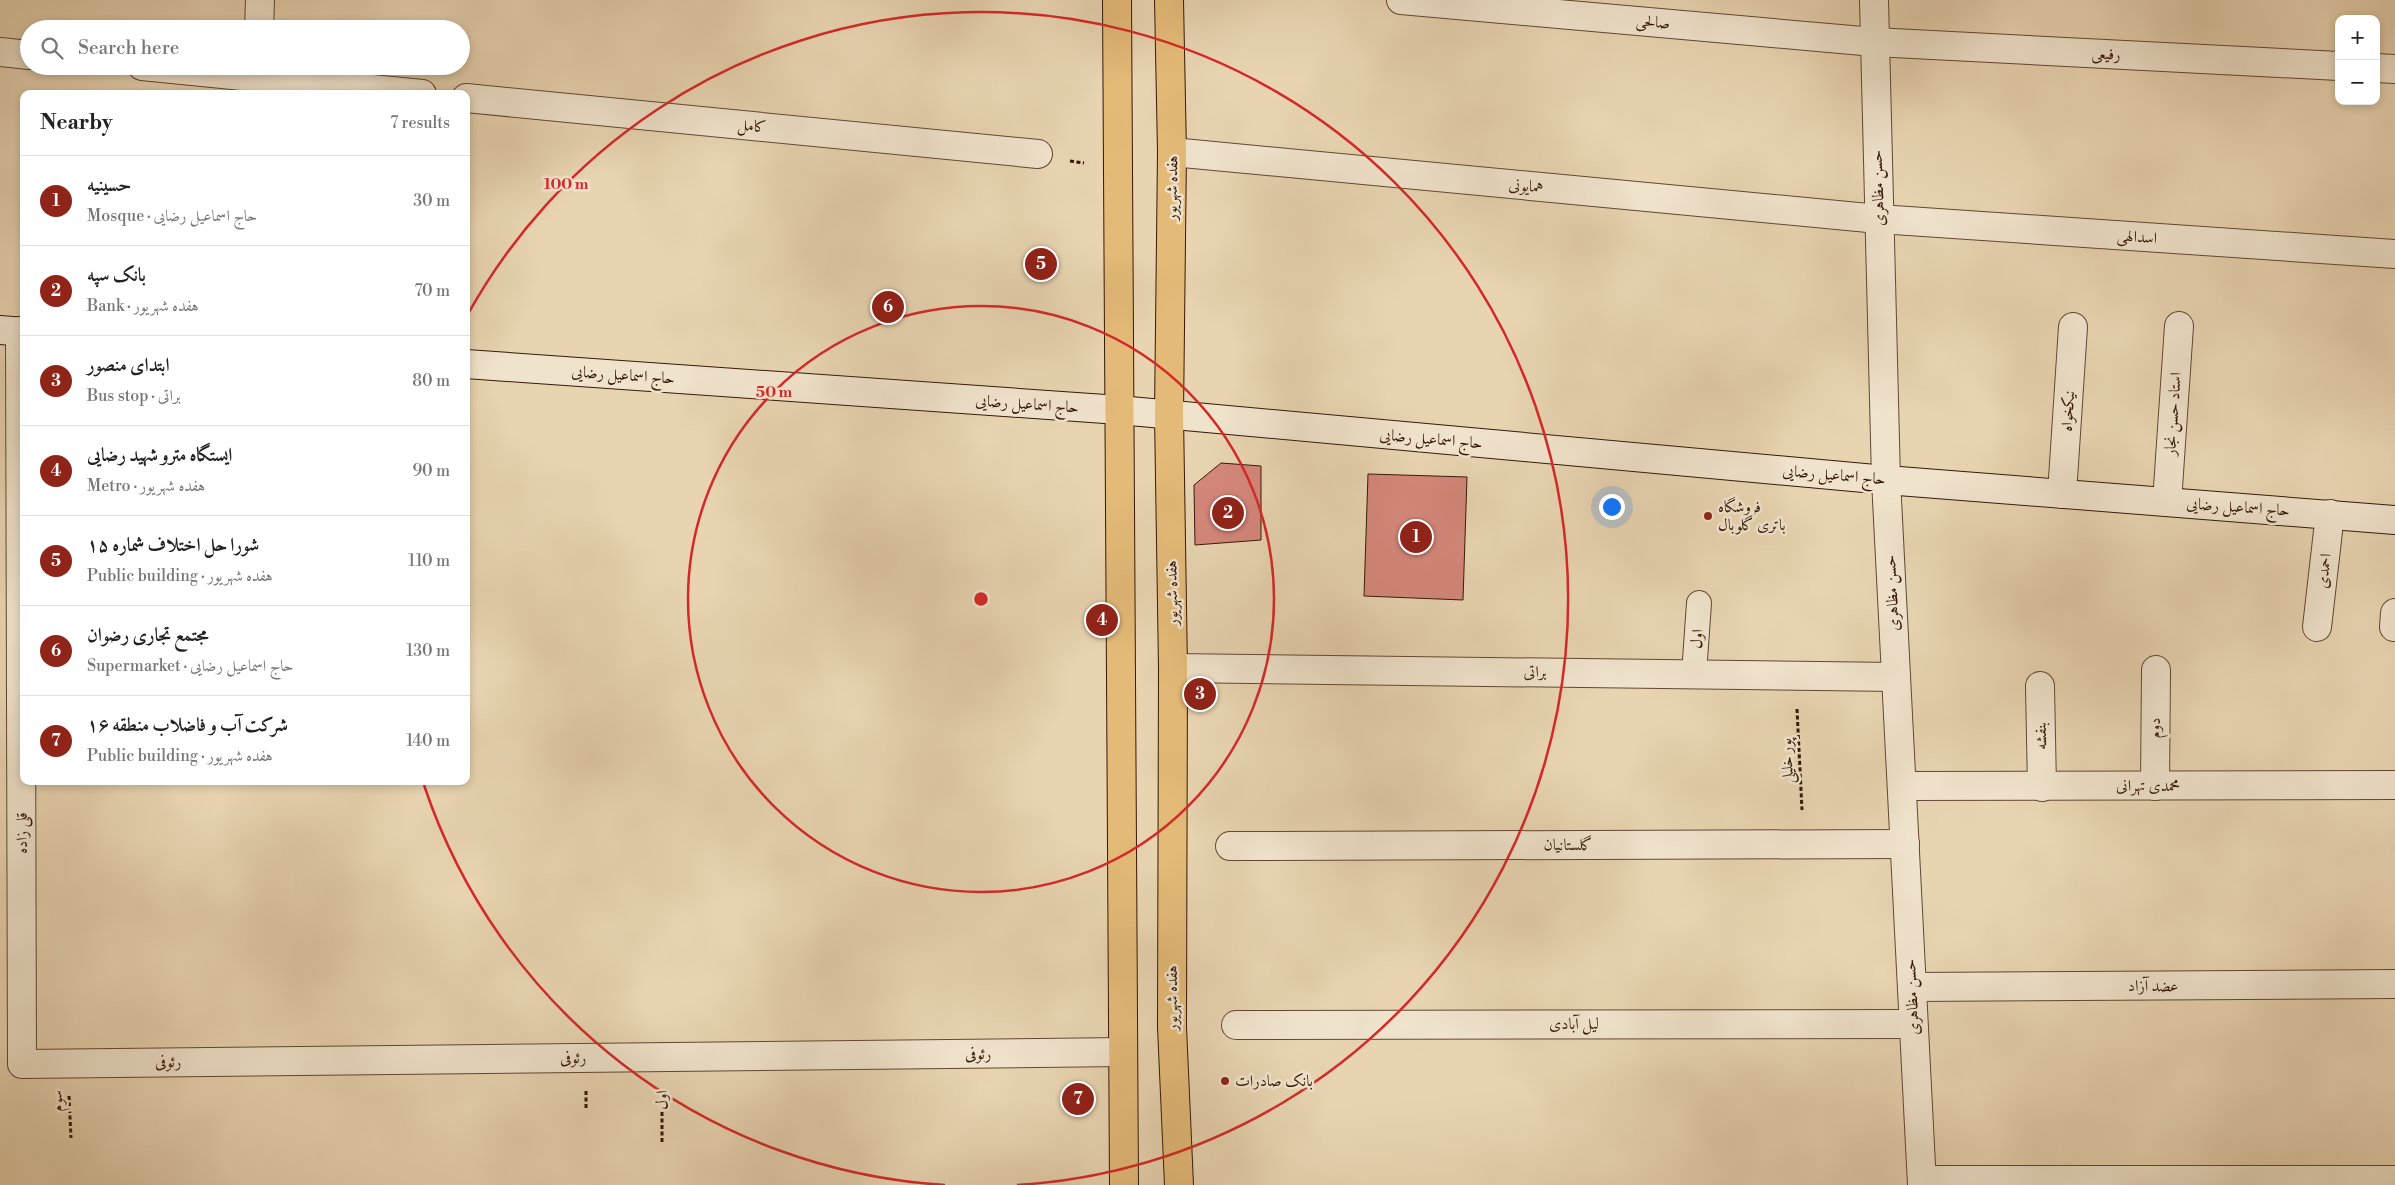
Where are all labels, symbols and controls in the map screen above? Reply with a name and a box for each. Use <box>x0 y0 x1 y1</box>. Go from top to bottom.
street label: صالحی <box>1635 11 1671 34</box>
map controls <box>2335 15 2380 105</box>
button: + <box>2335 15 2380 60</box>
search box <box>20 20 470 75</box>
icon: search <box>38 34 66 62</box>
text: Search here <box>78 36 179 60</box>
street label: رفیعی <box>2091 43 2121 66</box>
button: − <box>2335 60 2380 105</box>
text: Nearby <box>40 110 113 136</box>
text: 7 results <box>390 113 450 133</box>
street label: کامل <box>736 115 767 138</box>
street label: حسن مظاهری <box>1867 149 1890 227</box>
street label: هفده شهریور <box>1161 155 1183 223</box>
text: حسینیه <box>87 173 131 197</box>
text: 100 m <box>544 175 589 194</box>
street label: همایونی <box>1508 175 1544 197</box>
text: 1 <box>52 191 60 211</box>
text: 30 m <box>413 191 450 211</box>
text: Mosque · حاج اسماعیل رضایی <box>87 206 257 226</box>
street label: اسدالهی <box>2116 226 2158 249</box>
pin: 5 <box>1025 245 1057 283</box>
text: بانک سپه <box>87 263 146 287</box>
text: 2 <box>51 281 61 301</box>
text: 70 m <box>414 281 450 301</box>
pin: 6 <box>872 288 904 326</box>
text: Bank · هفده شهریور <box>87 296 199 316</box>
text: ابتدای منصور <box>87 353 170 377</box>
street label: حاج اسماعیل رضایی <box>570 361 675 393</box>
text: 3 <box>51 371 61 391</box>
text: 80 m <box>412 371 450 391</box>
street label: استاد حسن نجار <box>2160 372 2187 458</box>
text: 50 m <box>756 383 792 402</box>
text: Bus stop · براتی <box>87 386 181 406</box>
street label: حاج اسماعیل رضایی <box>974 390 1079 422</box>
street label: نیکخواه <box>2057 390 2079 432</box>
street label: حاج اسماعیل رضایی <box>1378 425 1483 457</box>
text: ایستگاه مترو شهید رضایی <box>87 443 232 467</box>
text: 4 <box>51 461 61 481</box>
text: 90 m <box>412 461 450 481</box>
street label: حاج اسماعیل رضایی <box>1781 461 1886 493</box>
text: Metro · هفده شهریور <box>87 476 205 496</box>
street label: حاج اسماعیل رضایی <box>2185 493 2290 525</box>
pin: 2 <box>1212 494 1244 532</box>
your location <box>1599 494 1625 520</box>
place label: فروشگاه باتری گلوبال <box>1718 496 1786 535</box>
marker: فروشگاه باتری گلوبال <box>1702 510 1714 522</box>
pin: 1 <box>1400 518 1432 556</box>
text: شورا حل اختلاف شماره ۱۵ <box>87 533 259 557</box>
text: 5 <box>51 551 61 571</box>
text: 110 m <box>408 551 450 571</box>
street label: احمدی <box>2312 553 2336 589</box>
street label: حسن مظاهری <box>1880 554 1905 632</box>
street label: هفده شهریور <box>1161 560 1183 628</box>
text: Public building · هفده شهریور <box>87 566 273 586</box>
centre of rings <box>972 590 990 608</box>
pin: 4 <box>1086 601 1118 639</box>
text: مجتمع تجاری رضوان <box>87 623 208 647</box>
street label: اول <box>1686 629 1708 649</box>
text: 6 <box>51 641 61 661</box>
text: 130 m <box>406 641 450 661</box>
text: Supermarket · حاج اسماعیل رضایی <box>87 656 294 676</box>
street label: براتی <box>1523 662 1547 682</box>
pin: 3 <box>1184 675 1216 713</box>
text: شرکت آب و فاضلاب منطقه ۱۶ <box>87 713 288 737</box>
street label: دوم <box>2145 718 2169 738</box>
street label: بنفشه <box>2031 722 2051 750</box>
text: 7 <box>51 731 61 751</box>
text: 140 m <box>406 731 450 751</box>
street label: پور خلیلی <box>1776 737 1799 784</box>
text: Public building · هفده شهریور <box>87 746 273 766</box>
street label: محمدی تهرانی <box>2116 776 2180 796</box>
street label: قلی زاده <box>12 812 33 854</box>
street label: گلستانیان <box>1544 835 1593 855</box>
street label: حسن مظاهری <box>1900 958 1925 1036</box>
street label: هفده شهریور <box>1162 965 1182 1033</box>
street label: عضد آزاد <box>2128 976 2178 996</box>
street label: لیل آبادی <box>1549 1014 1599 1035</box>
street label: رئوفی <box>965 1044 991 1064</box>
street label: رئوفی <box>560 1048 586 1068</box>
street label: رئوفی <box>155 1052 181 1072</box>
place label: بانک صادرات <box>1235 1071 1313 1091</box>
marker: بانک صادرات <box>1219 1075 1231 1087</box>
pin: 7 <box>1062 1080 1094 1118</box>
street label: سوم <box>47 1090 71 1112</box>
street label: اول <box>652 1090 672 1110</box>

